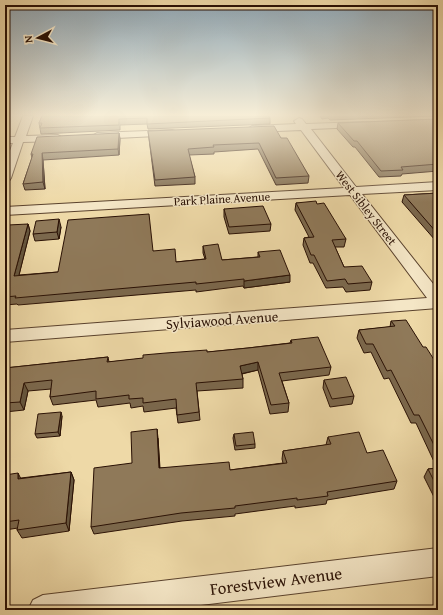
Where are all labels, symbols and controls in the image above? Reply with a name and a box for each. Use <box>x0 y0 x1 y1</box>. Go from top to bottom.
north arrow <box>18 18 58 58</box>
text: N <box>20 34 36 44</box>
street label: West Sibley Street <box>332 167 401 249</box>
street label: Park Plaine Avenue <box>173 187 271 210</box>
street label: Sylviawood Avenue <box>165 306 279 334</box>
street label: Forestview Avenue <box>208 560 344 601</box>

